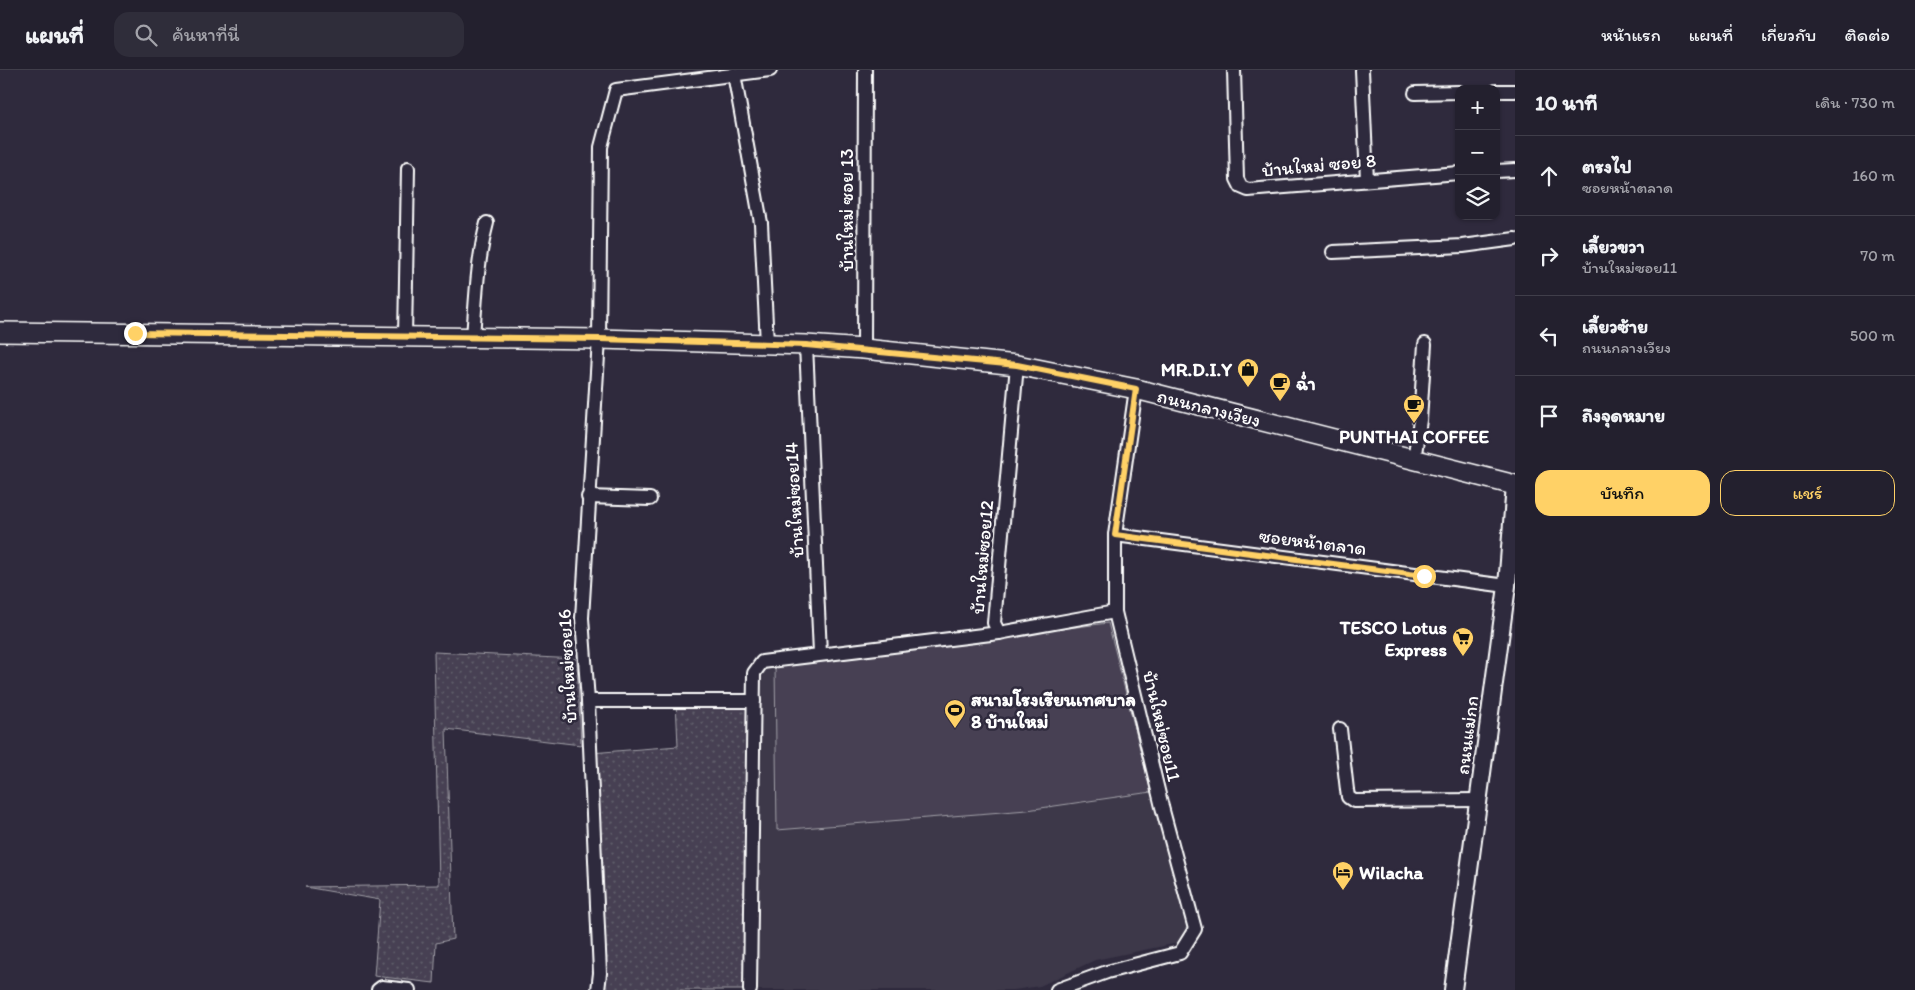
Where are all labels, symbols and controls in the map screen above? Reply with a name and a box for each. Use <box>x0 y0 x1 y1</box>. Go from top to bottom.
search box <box>114 12 464 57</box>
text: แผนที่ <box>25 20 84 49</box>
icon: search <box>132 21 160 49</box>
text: ค้นหาที่นี่ <box>172 23 240 46</box>
text: หน้าแรก <box>1601 24 1661 46</box>
text: แผนที่ <box>1689 24 1733 46</box>
text: เกี่ยวกับ <box>1761 24 1816 46</box>
text: ติดต่อ <box>1844 24 1890 46</box>
map controls <box>1455 85 1500 220</box>
button: + <box>1455 85 1500 130</box>
text: 10 นาที <box>1535 90 1598 115</box>
text: เดิน · 730 m <box>1815 93 1895 112</box>
button: − <box>1455 130 1500 175</box>
street label: บ้านใหม่ ซอย 13 <box>835 148 858 272</box>
street label: บ้านใหม่ ซอย 8 <box>1261 149 1377 181</box>
text: ตรงไป <box>1582 155 1632 178</box>
icon: ahead <box>1535 162 1563 190</box>
text: 160 m <box>1852 166 1895 185</box>
button: layers <box>1455 175 1500 220</box>
text: ซอยหน้าตลาด <box>1582 178 1673 197</box>
text: เลี้ยวขวา <box>1582 235 1645 258</box>
icon: right <box>1535 242 1563 270</box>
text: 70 m <box>1860 246 1895 265</box>
text: บ้านใหม่ซอย11 <box>1582 258 1677 277</box>
text: เลี้ยวซ้าย <box>1582 315 1648 338</box>
route end <box>124 322 147 345</box>
icon: left <box>1535 322 1563 350</box>
text: 500 m <box>1850 326 1895 345</box>
text: ถนนกลางเวียง <box>1582 338 1671 357</box>
shop icon: MR.D.I.Y <box>1236 357 1260 388</box>
place label: MR.D.I.Y <box>1161 358 1232 381</box>
cafe icon: ฉ่ำ <box>1268 371 1292 402</box>
place label: ฉ่ำ <box>1296 371 1316 395</box>
street label: ถนนกลางเวียง <box>1155 384 1263 432</box>
cafe icon: PUNTHAI COFFEE <box>1402 393 1426 424</box>
icon: arrive <box>1535 402 1563 430</box>
text: ถึงจุดหมาย <box>1582 404 1665 427</box>
place label: PUNTHAI COFFEE <box>1339 425 1490 448</box>
street label: บ้านใหม่ซอย14 <box>779 442 809 558</box>
button: บันทึก <box>1535 470 1710 516</box>
button: แชร์ <box>1720 470 1895 516</box>
street label: บ้านใหม่ซอย12 <box>966 499 998 615</box>
street label: ซอยหน้าตลาด <box>1258 524 1368 560</box>
route start <box>1413 565 1436 588</box>
street label: บ้านใหม่ซอย16 <box>553 608 581 724</box>
place label: TESCO Lotus Express <box>1339 616 1448 661</box>
supermarket icon: TESCO Lotus Express <box>1451 626 1475 657</box>
street label: บ้านใหม่ซอย11 <box>1138 668 1186 784</box>
place label: สนามโรงเรียนเทศบาล 8 บ้านใหม่ <box>971 688 1136 733</box>
street label: ถนนแม่กก <box>1451 694 1483 776</box>
sports icon: สนามโรงเรียนเทศบาล 8 บ้านใหม่ <box>943 698 967 729</box>
hotel icon: Wilacha <box>1331 860 1355 891</box>
place label: Wilacha <box>1359 861 1424 884</box>

